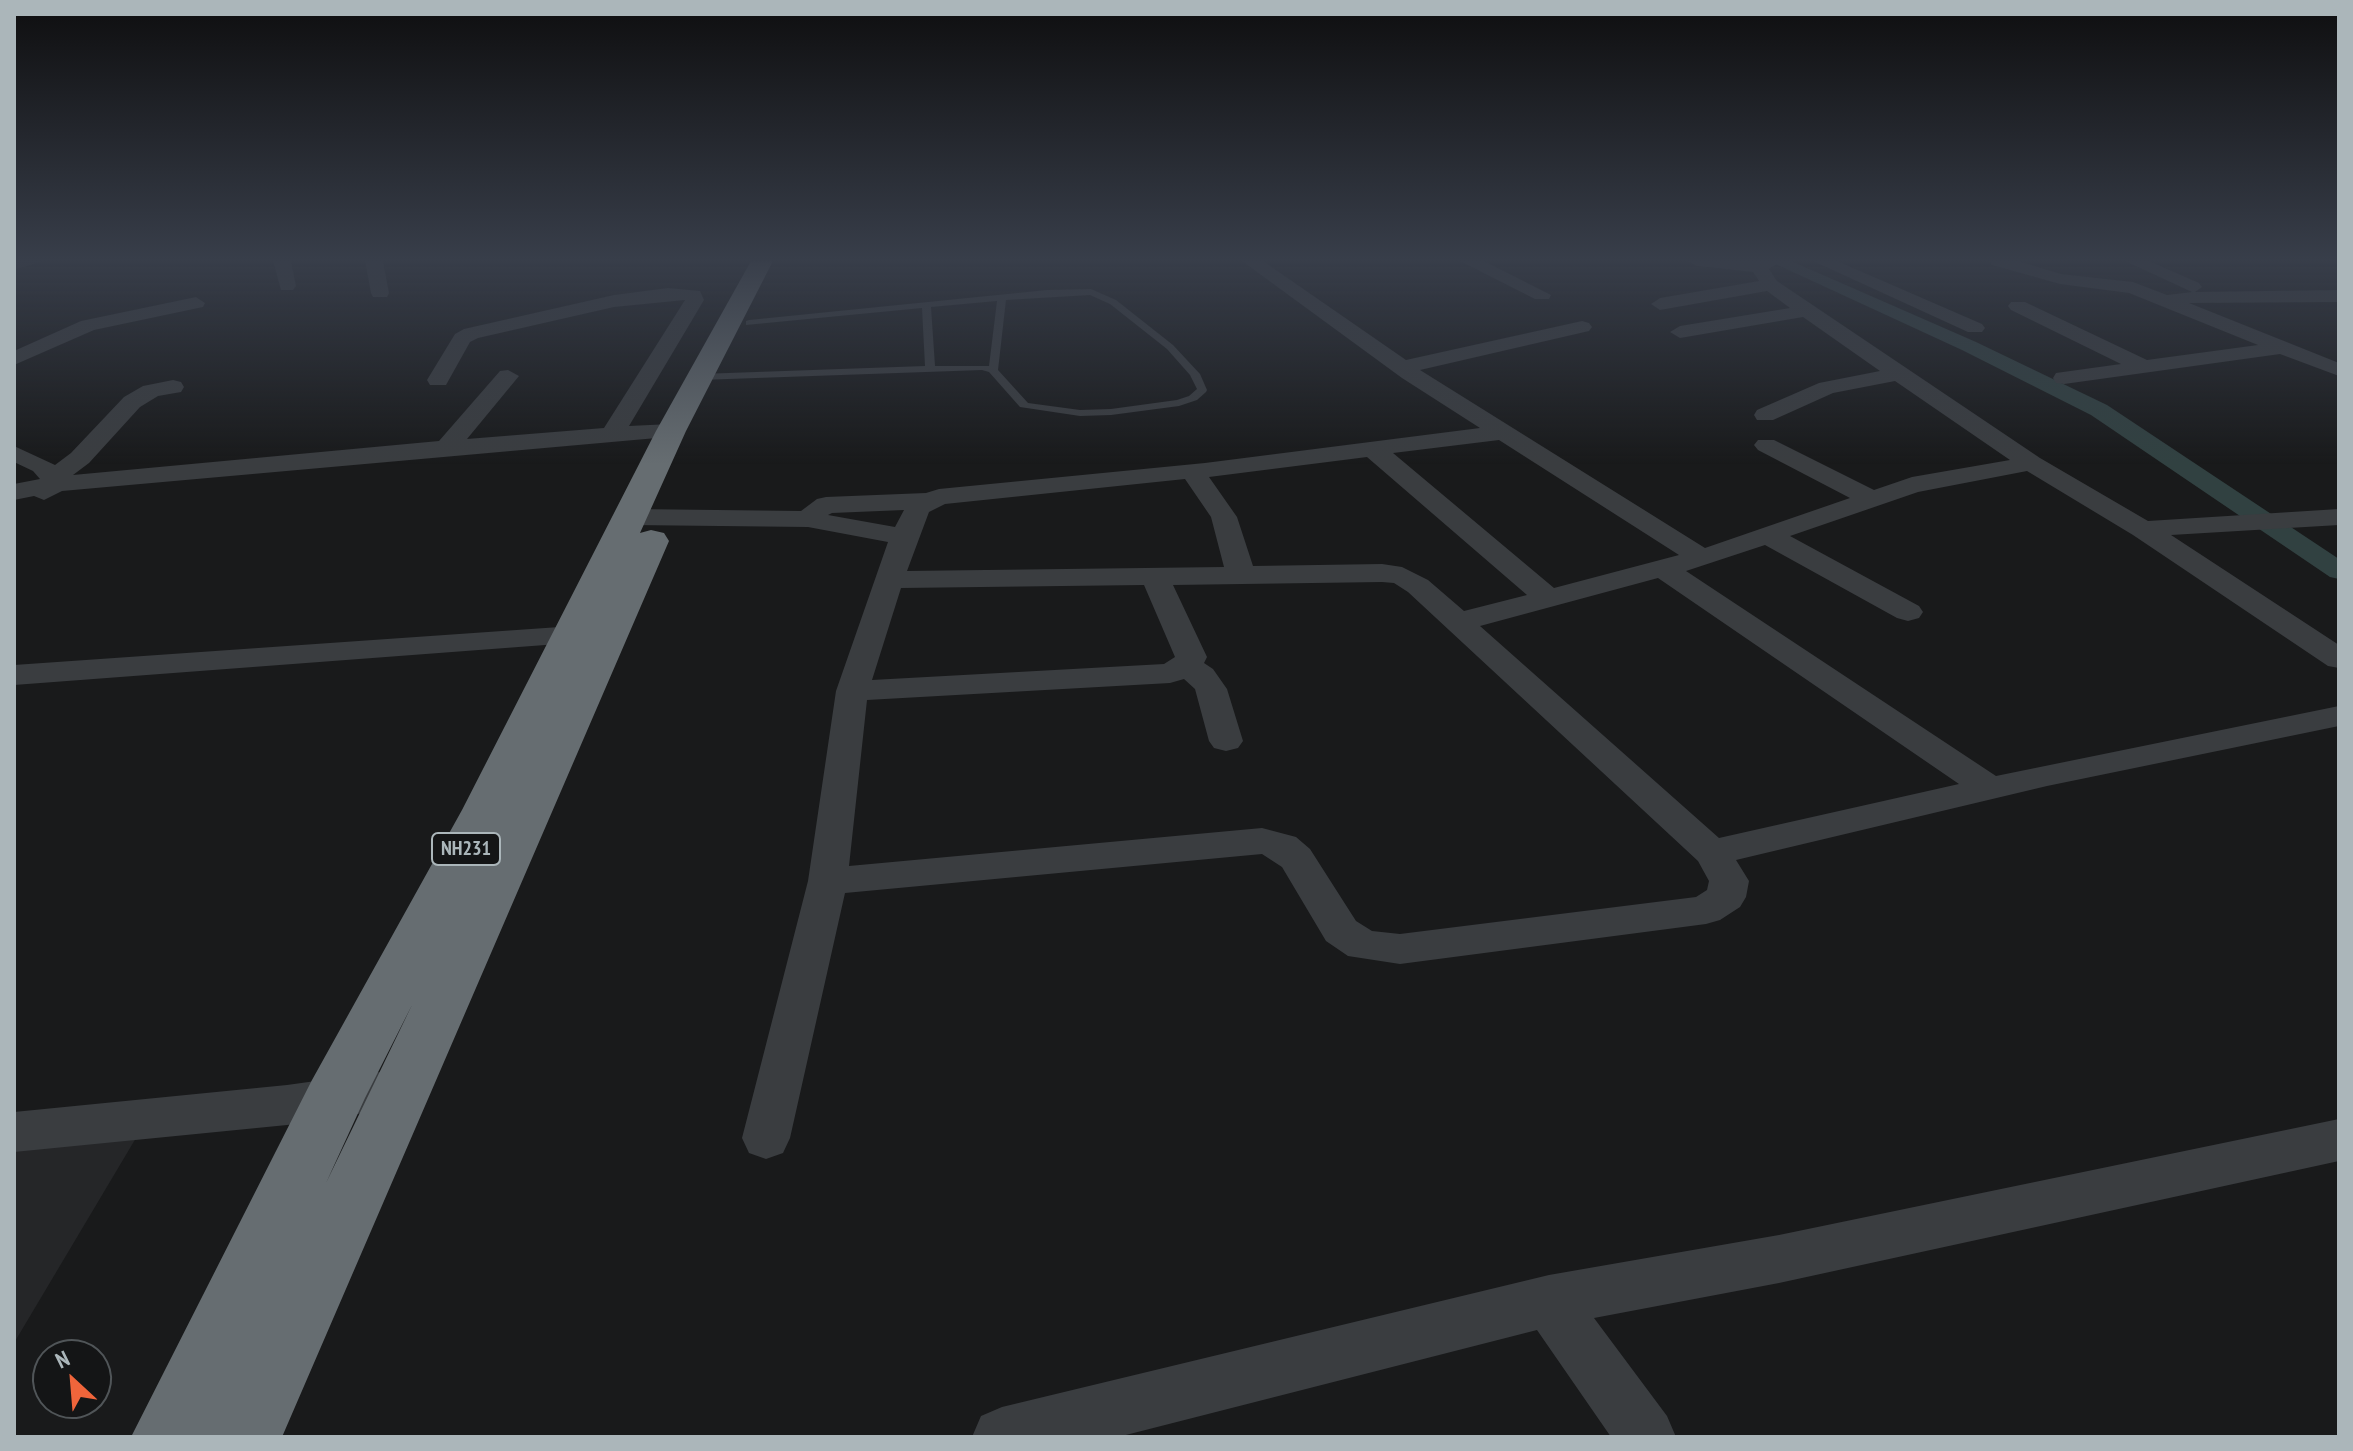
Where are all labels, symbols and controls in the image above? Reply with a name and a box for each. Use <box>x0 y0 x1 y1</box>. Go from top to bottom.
road number: NH231 <box>432 833 500 865</box>
north arrow <box>32 1339 112 1419</box>
text: N <box>51 1344 74 1374</box>

